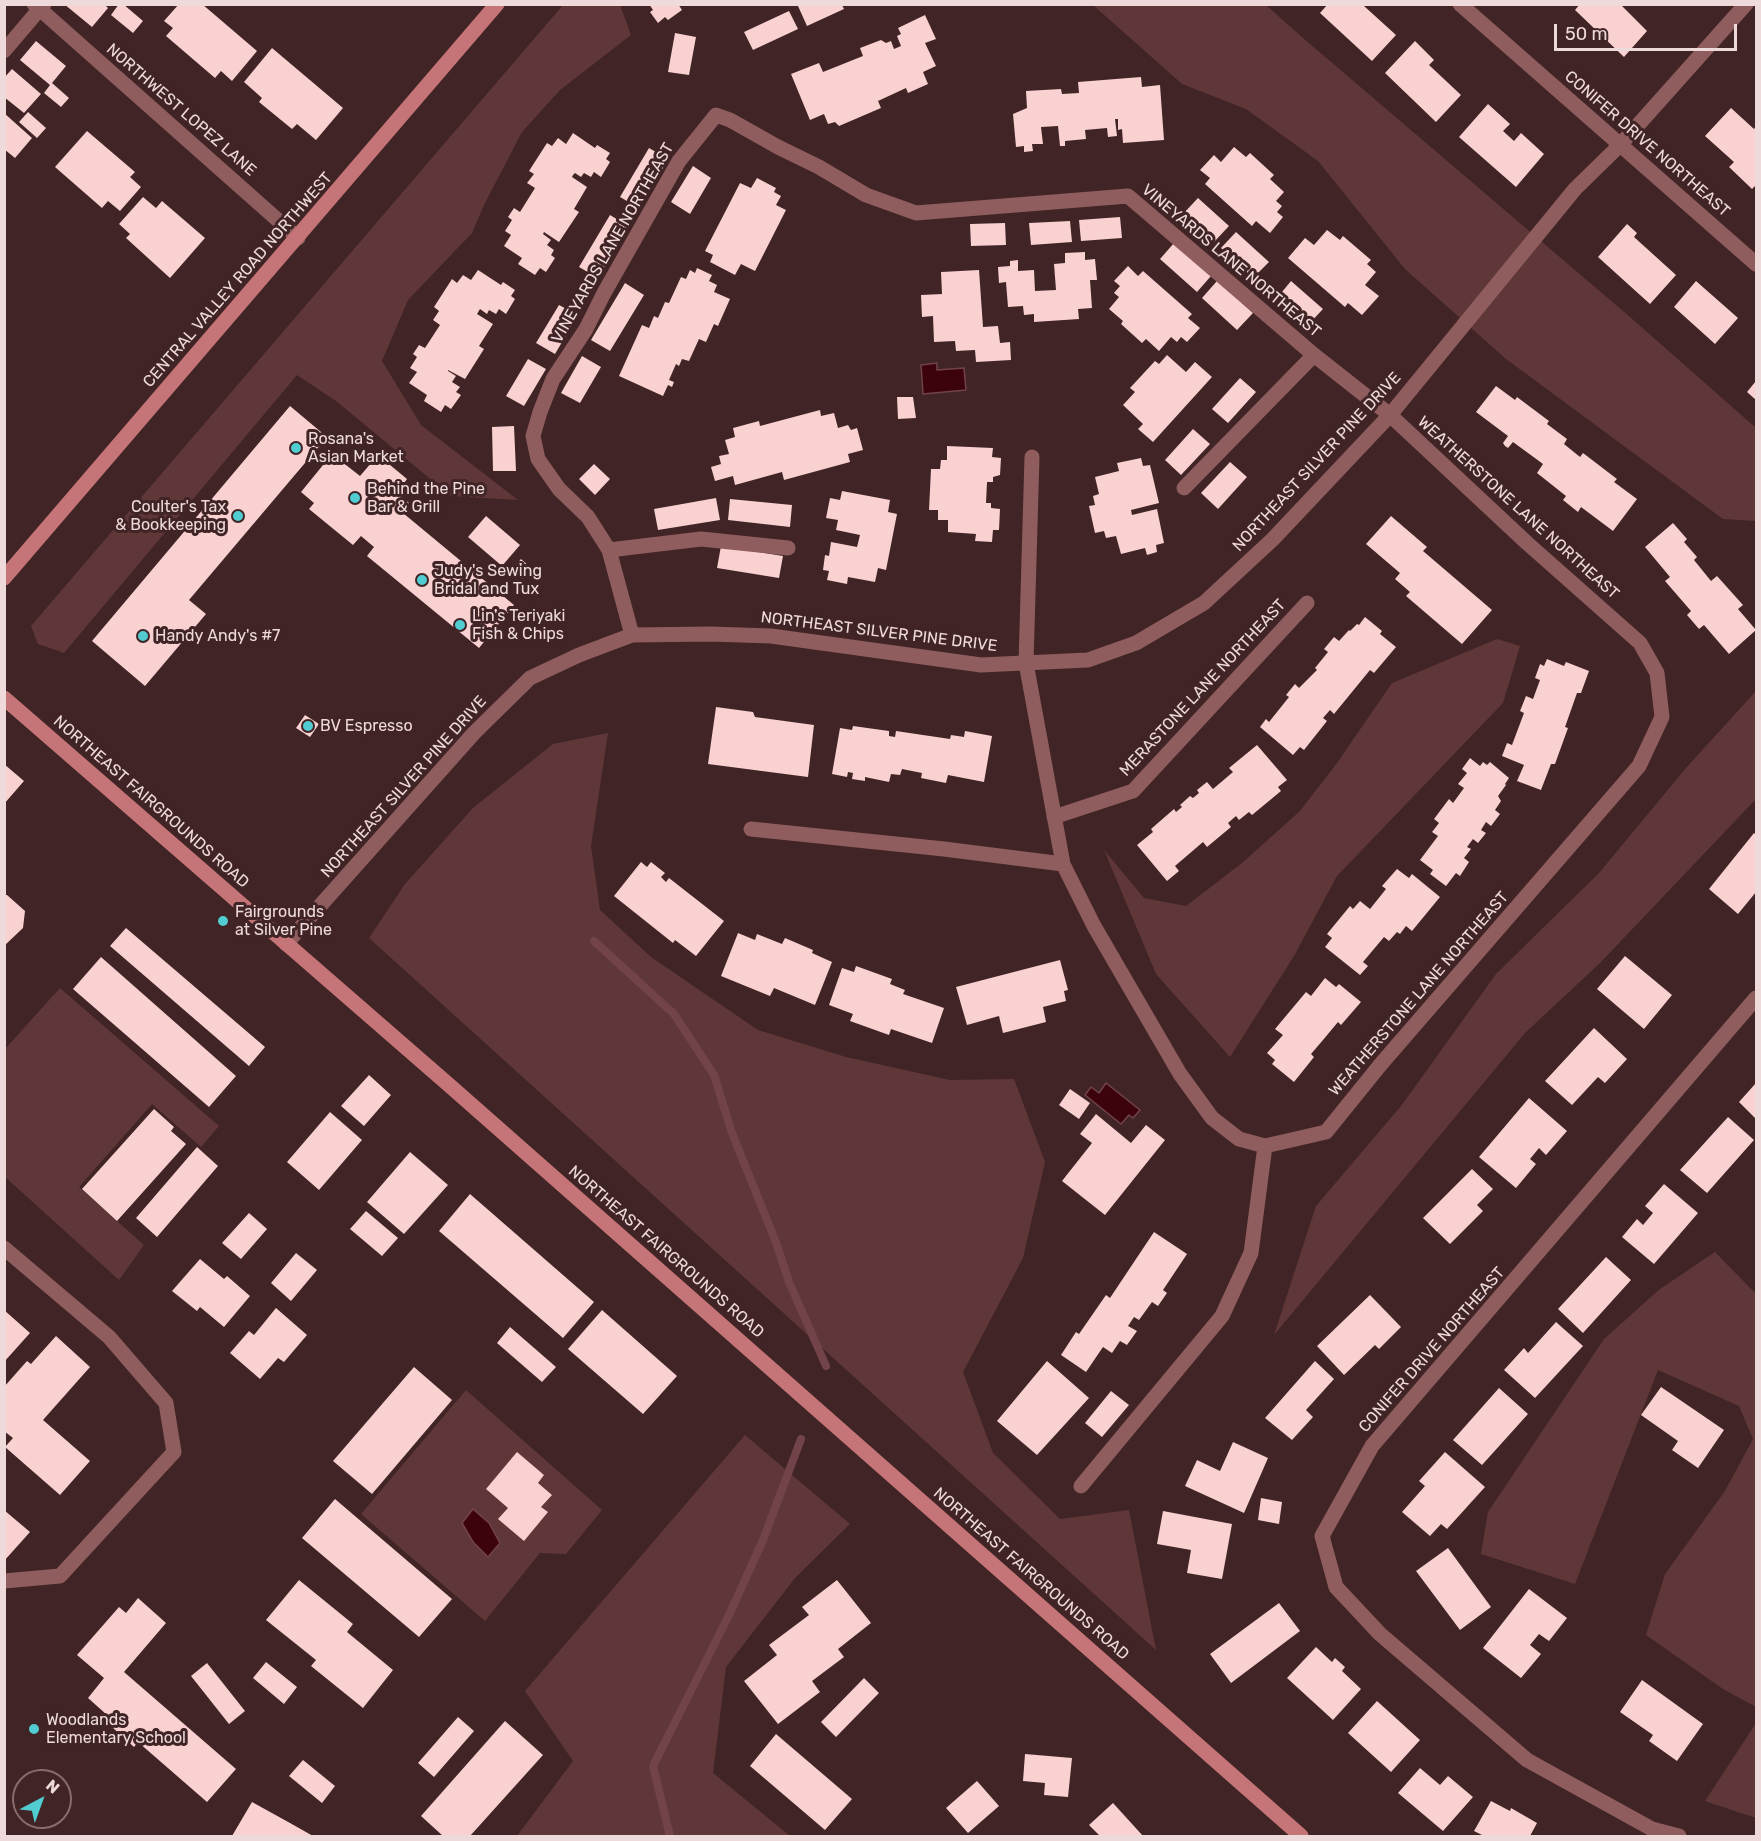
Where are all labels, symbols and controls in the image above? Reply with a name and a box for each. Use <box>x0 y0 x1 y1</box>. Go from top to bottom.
scale bar <box>1557 12 1740 50</box>
text: 50 m <box>1565 23 1608 45</box>
street label: NORTHWEST LOPEZ LANE <box>102 40 260 180</box>
street label: CONIFER DRIVE NORTHEAST <box>1560 67 1734 221</box>
street label: VINEYARDS LANE NORTHEAST <box>548 140 678 346</box>
street label: CENTRAL VALLEY ROAD NORTHWEST <box>139 169 337 391</box>
street label: VINEYARDS LANE NORTHEAST <box>1138 180 1324 342</box>
street label: NORTHEAST SILVER PINE DRIVE <box>1229 368 1405 556</box>
street label: WEATHERSTONE LANE NORTHEAST <box>1413 412 1623 604</box>
place label: Rosana's Asian Market <box>308 429 404 467</box>
marker: Rosana's Asian Market <box>289 441 303 455</box>
place label: Behind the Pine Bar & Grill <box>367 479 485 517</box>
marker: Behind the Pine Bar & Grill <box>348 491 362 505</box>
place label: Coulter's Tax & Bookkeeping <box>115 497 226 535</box>
marker: Coulter's Tax & Bookkeeping <box>231 509 245 523</box>
place label: Judy's Sewing Bridal and Tux <box>434 561 542 599</box>
marker: Judy's Sewing Bridal and Tux <box>415 573 429 587</box>
street label: MERASTONE LANE NORTHEAST <box>1116 596 1290 780</box>
place label: Lin's Teriyaki Fish & Chips <box>472 606 565 644</box>
street label: NORTHEAST SILVER PINE DRIVE <box>760 608 998 656</box>
marker: Lin's Teriyaki Fish & Chips <box>453 618 467 632</box>
place label: Handy Andy's #7 <box>155 626 280 646</box>
marker: Handy Andy's #7 <box>136 629 150 643</box>
street label: NORTHEAST SILVER PINE DRIVE <box>317 692 491 882</box>
street label: NORTHEAST FAIRGROUNDS ROAD <box>49 712 253 892</box>
place label: BV Espresso <box>320 716 413 736</box>
marker: BV Espresso <box>301 719 315 733</box>
street label: WEATHERSTONE LANE NORTHEAST <box>1325 888 1513 1100</box>
place label: Fairgrounds at Silver Pine <box>235 902 332 940</box>
marker: Fairgrounds at Silver Pine <box>216 914 230 928</box>
street label: NORTHEAST FAIRGROUNDS ROAD <box>564 1162 768 1342</box>
street label: CONIFER DRIVE NORTHEAST <box>1355 1263 1509 1437</box>
street label: NORTHEAST FAIRGROUNDS ROAD <box>929 1484 1133 1664</box>
place label: Woodlands Elementary School <box>46 1710 186 1748</box>
marker: Woodlands Elementary School <box>27 1722 41 1736</box>
north arrow <box>12 1769 72 1829</box>
text: N <box>42 1776 63 1797</box>

